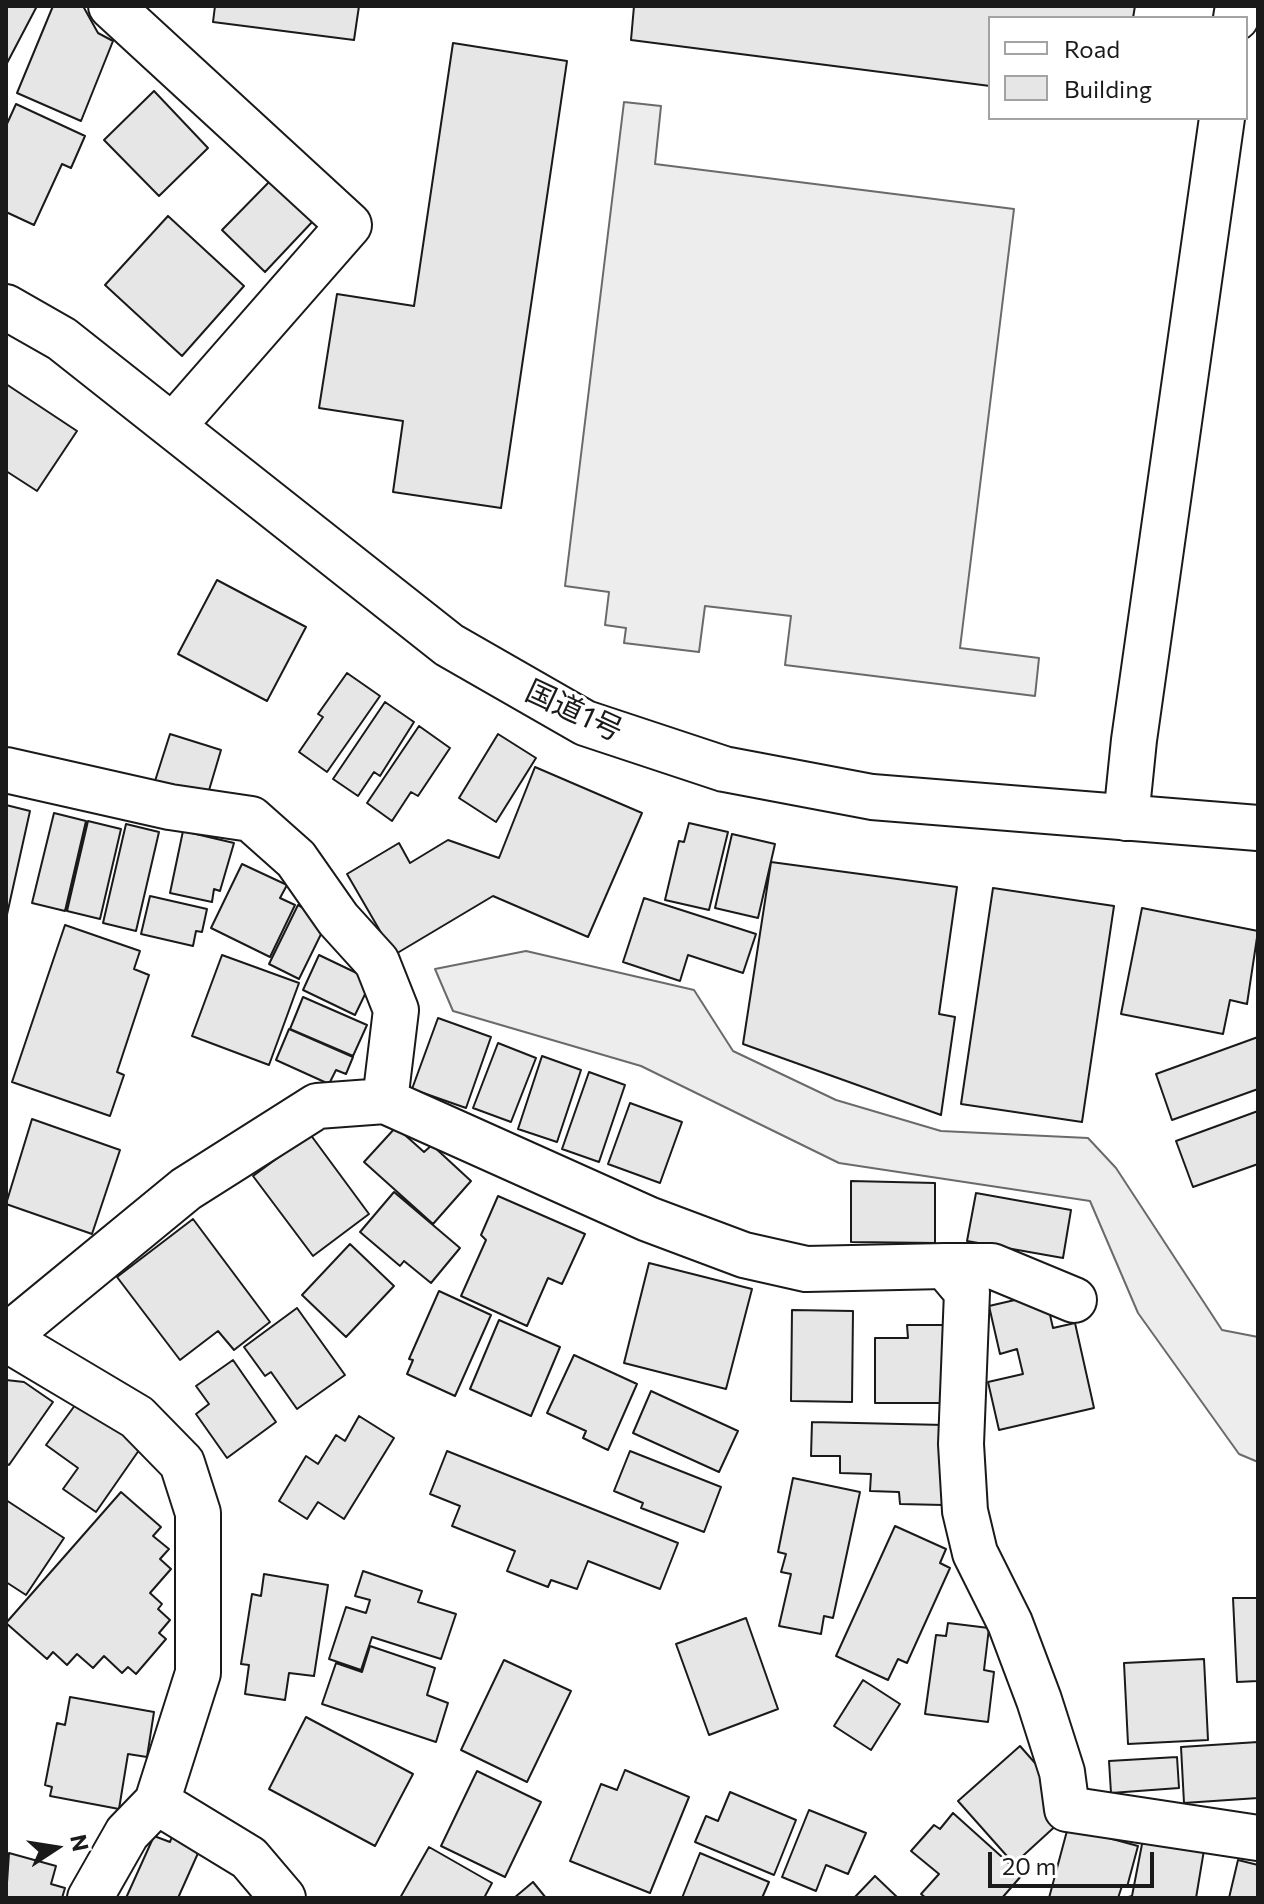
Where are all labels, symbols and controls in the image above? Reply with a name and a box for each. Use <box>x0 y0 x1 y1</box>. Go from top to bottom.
legend <box>988 16 1248 120</box>
text: Road <box>1064 34 1120 63</box>
text: Building <box>1064 74 1152 103</box>
street label: 国道1号 <box>520 673 628 749</box>
north arrow <box>16 1808 96 1888</box>
text: N <box>65 1832 95 1854</box>
scale bar <box>992 1836 1158 1886</box>
text: 20 m <box>1002 1851 1056 1880</box>

